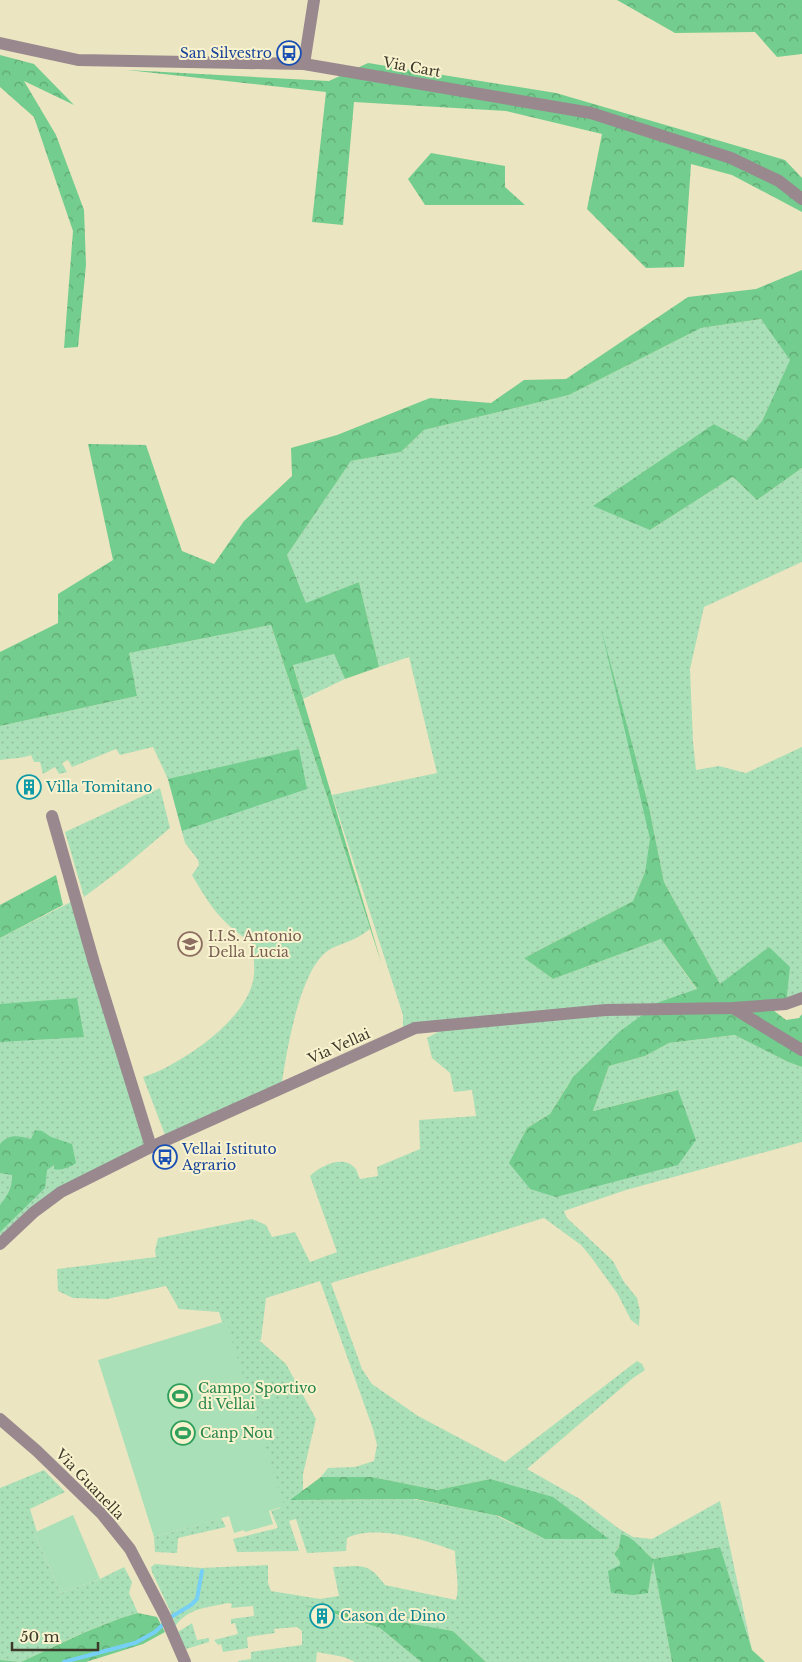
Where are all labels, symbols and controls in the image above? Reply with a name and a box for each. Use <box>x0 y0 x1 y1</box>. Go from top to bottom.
bus stop icon: San Silvestro <box>276 40 302 66</box>
place label: San Silvestro <box>180 44 272 62</box>
street label: Via Cart <box>381 53 443 81</box>
building icon: Villa Tomitano <box>16 774 42 800</box>
place label: Villa Tomitano <box>45 778 152 796</box>
place label: I.I.S. Antonio Della Lucia <box>208 927 302 961</box>
school or university icon: I.I.S. Antonio Della Lucia <box>177 931 203 957</box>
street label: Via Vellai <box>304 1024 373 1068</box>
place label: Vellai Istituto Agrario <box>181 1140 277 1174</box>
bus stop icon: Vellai Istituto Agrario <box>152 1144 178 1170</box>
place label: Campo Sportivo di Vellai <box>198 1379 316 1413</box>
sports icon: Campo Sportivo di Vellai <box>167 1383 193 1409</box>
sports icon: Canp Nou <box>170 1420 196 1446</box>
place label: Canp Nou <box>200 1424 274 1442</box>
street label: Via Guanella <box>51 1444 128 1523</box>
building icon: Cason de Dino <box>309 1603 335 1629</box>
place label: Cason de Dino <box>340 1607 446 1625</box>
scale bar <box>12 1620 99 1652</box>
text: 50 m <box>20 1627 60 1646</box>

